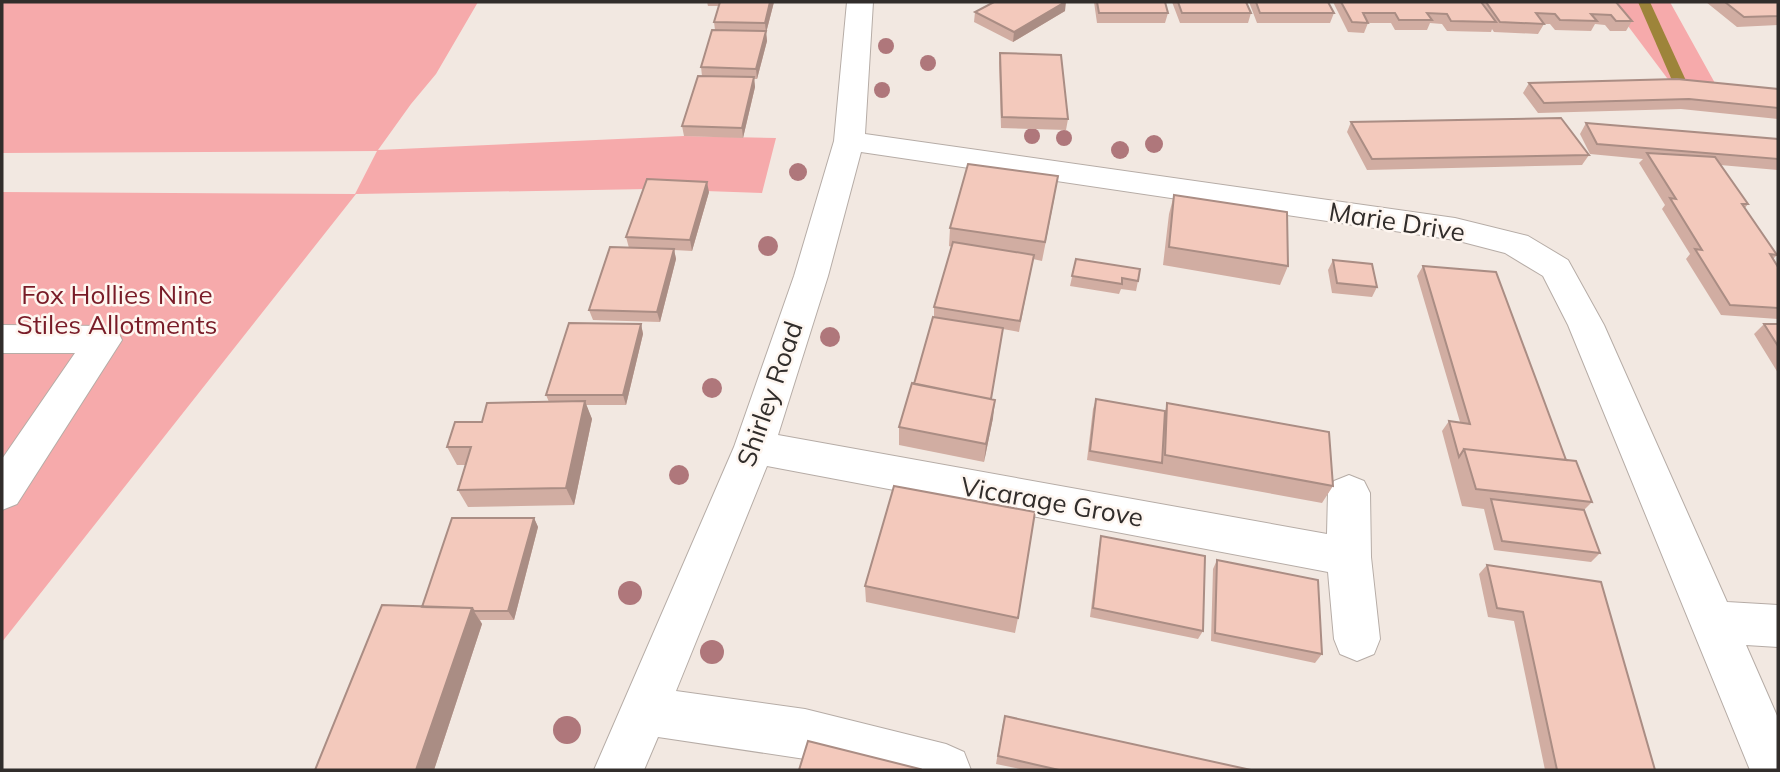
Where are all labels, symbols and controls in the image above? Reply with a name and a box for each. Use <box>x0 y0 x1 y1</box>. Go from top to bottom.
street label: Marie Drive <box>1327 194 1467 249</box>
park label: Fox Hollies Nine Stiles Allotments <box>17 278 217 341</box>
street label: Shirley Road <box>729 317 810 471</box>
street label: Vicarage Grove <box>958 469 1146 534</box>

